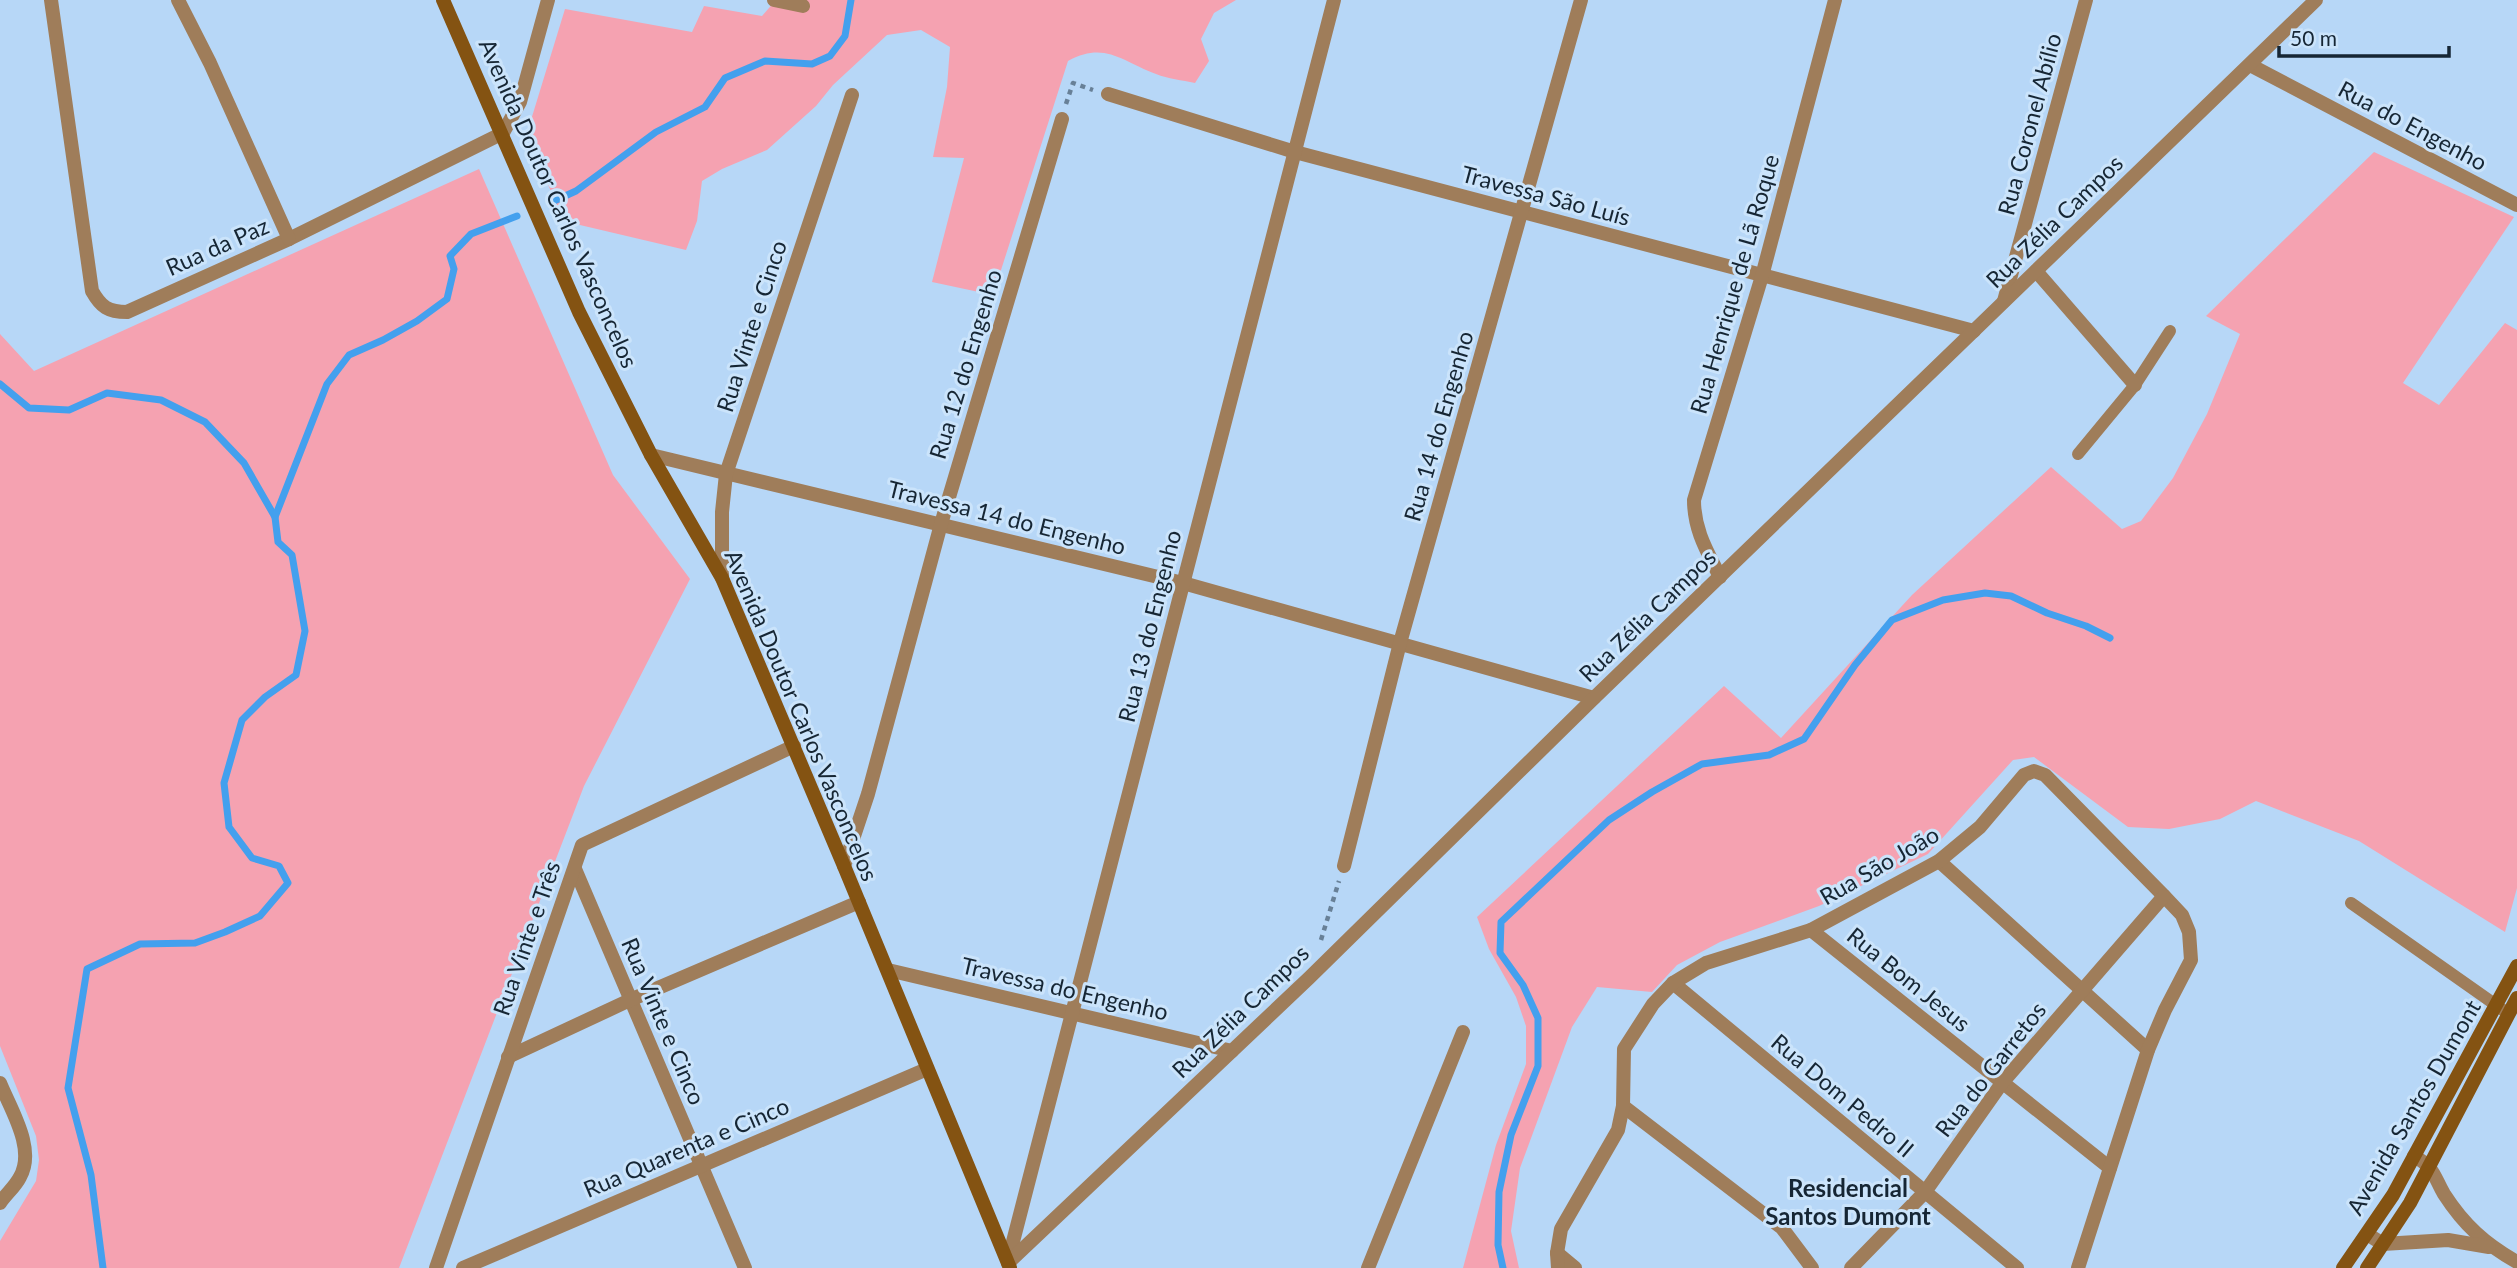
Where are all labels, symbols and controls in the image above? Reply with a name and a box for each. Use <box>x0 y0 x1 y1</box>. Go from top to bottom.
scale bar <box>2279 14 2449 58</box>
text: 50 m <box>2290 25 2337 50</box>
street label: Rua Coronel Abílio <box>1991 30 2067 218</box>
street label: Avenida Doutor Carlos Vasconcelos <box>474 34 644 372</box>
street label: Rua do Engenho <box>2334 74 2492 176</box>
street label: Rua Zélia Campos <box>1980 149 2128 293</box>
street label: Rua Henrique de Lã Roque <box>1684 151 1784 417</box>
street label: Travessa São Luís <box>1459 159 1633 231</box>
street label: Rua da Paz <box>161 211 273 281</box>
street label: Rua Vinte e Cinco <box>710 237 792 415</box>
street label: Rua 12 do Engenho <box>923 266 1007 462</box>
street label: Rua 14 do Engenho <box>1397 328 1479 524</box>
street label: Travessa 14 do Engenho <box>885 474 1129 560</box>
street label: Rua 13 do Engenho <box>1112 527 1186 725</box>
street label: Rua Zélia Campos <box>1573 543 1721 687</box>
street label: Avenida Doutor Carlos Vasconcelos <box>719 545 885 885</box>
street label: Rua São João <box>1814 820 1944 910</box>
street label: Rua Vinte e Três <box>486 857 566 1019</box>
street label: Rua Bom Jesus <box>1842 921 1976 1037</box>
street label: Rua Vinte e Cinco <box>616 933 712 1109</box>
street label: Rua Zélia Campos <box>1166 939 1314 1083</box>
street label: Travessa do Engenho <box>959 951 1171 1025</box>
street label: Avenida Santos Dumont <box>2340 994 2486 1219</box>
street label: Rua do Garretos <box>1929 996 2051 1142</box>
street label: Rua Dom Pedro II <box>1766 1027 1920 1163</box>
street label: Rua Quarenta e Cinco <box>579 1091 793 1203</box>
district label: Residencial Santos Dumont <box>1765 1173 1931 1230</box>

